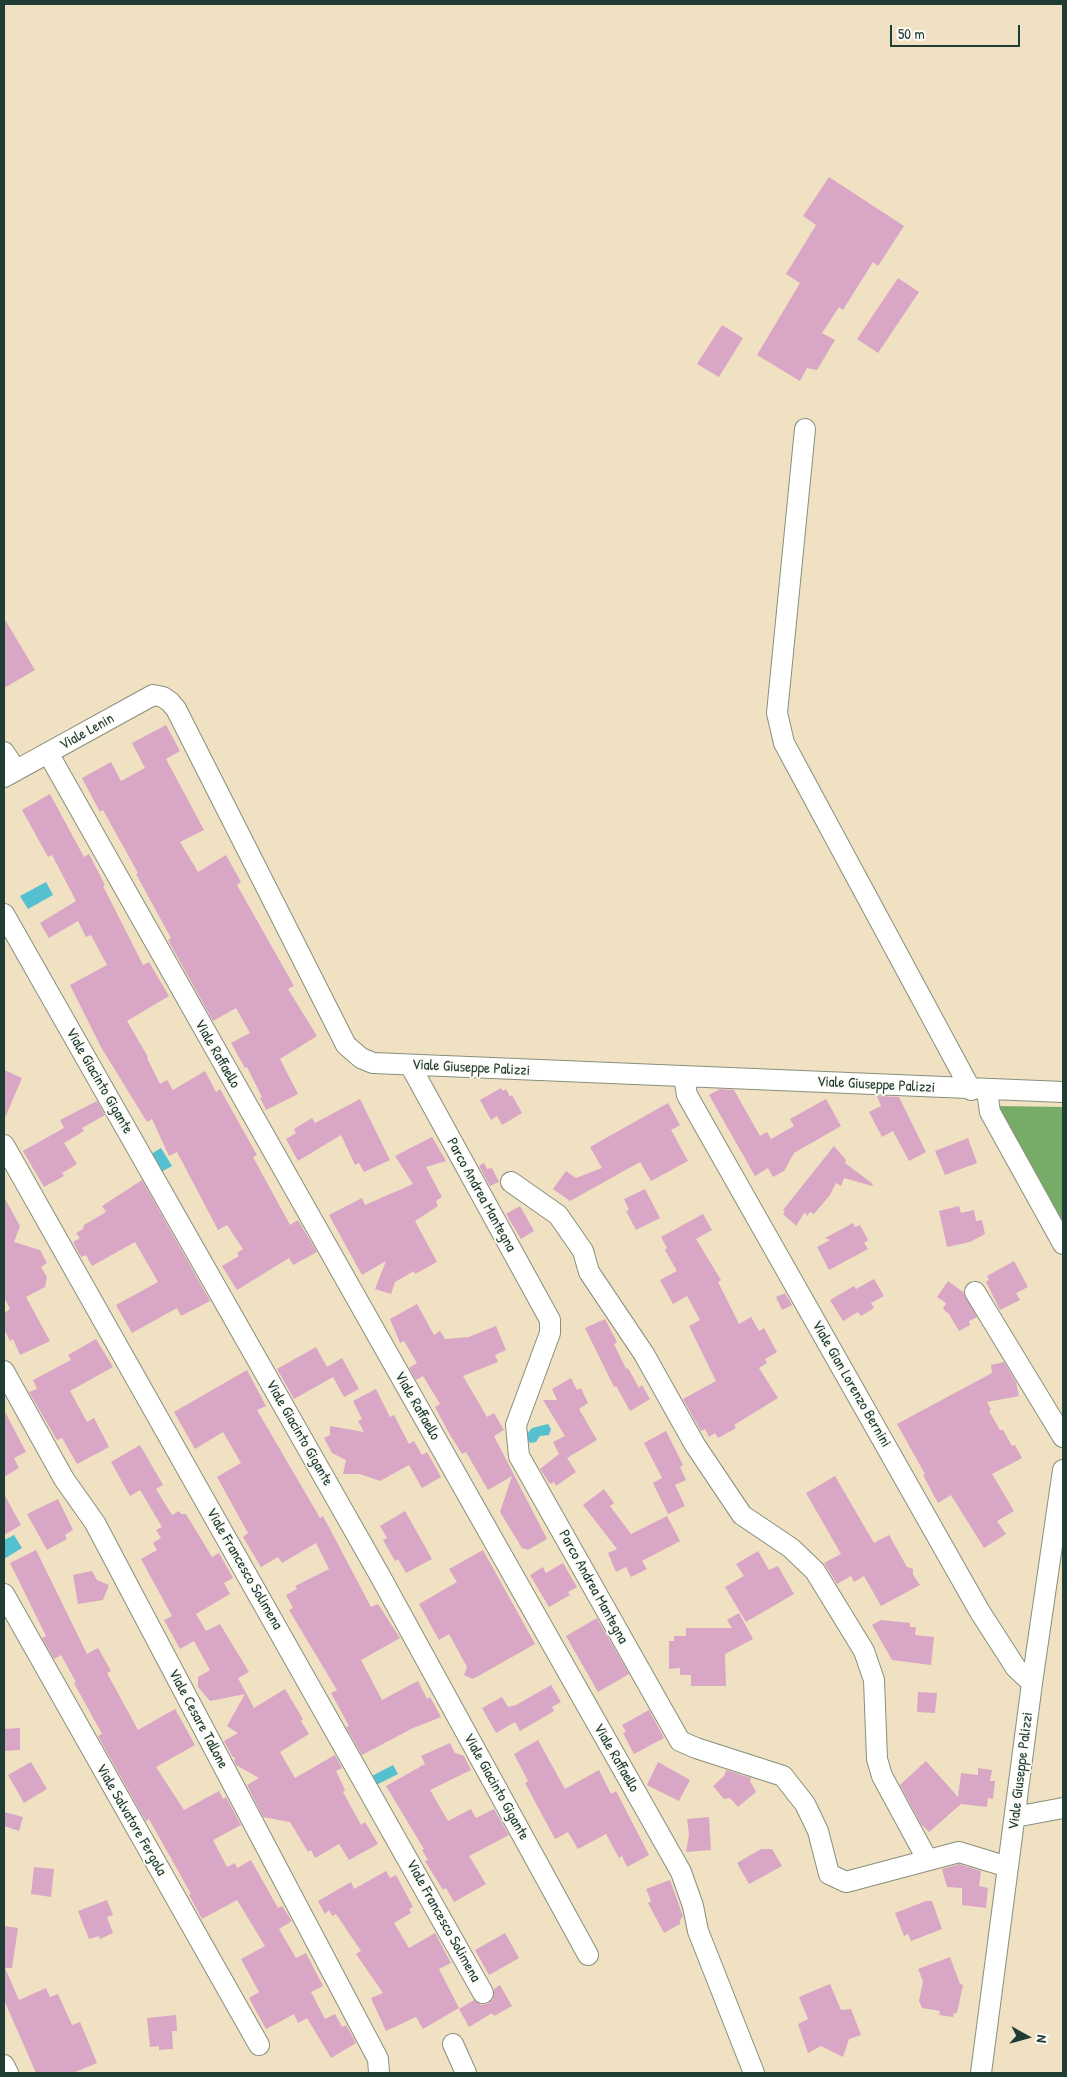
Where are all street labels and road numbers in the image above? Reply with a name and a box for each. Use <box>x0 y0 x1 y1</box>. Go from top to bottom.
street label: Viale Lenin <box>57 710 117 754</box>
street label: Viale Raffaello <box>190 1017 244 1091</box>
street label: Viale Giacinto Gigante <box>61 1025 137 1137</box>
street label: Viale Giuseppe Palizzi <box>411 1056 531 1080</box>
street label: Viale Giuseppe Palizzi <box>816 1073 936 1097</box>
street label: Parco Andrea Mantegna <box>442 1135 520 1255</box>
street label: Viale Gian Lorenzo Bernini <box>807 1317 895 1451</box>
street label: Viale Raffaello <box>390 1369 444 1443</box>
street label: Viale Giacinto Gigante <box>261 1377 337 1489</box>
street label: Viale Francesco Solimena <box>202 1505 286 1633</box>
street label: Parco Andrea Mantegna <box>554 1527 632 1647</box>
street label: Viale Cesare Tallone <box>164 1666 232 1772</box>
street label: Viale Giuseppe Palizzi <box>1005 1711 1037 1831</box>
street label: Viale Raffaello <box>589 1721 643 1795</box>
street label: Viale Giacinto Gigante <box>459 1731 533 1843</box>
street label: Viale Salvatore Fergola <box>92 1761 170 1879</box>
street label: Viale Francesco Solimena <box>402 1857 484 1985</box>

